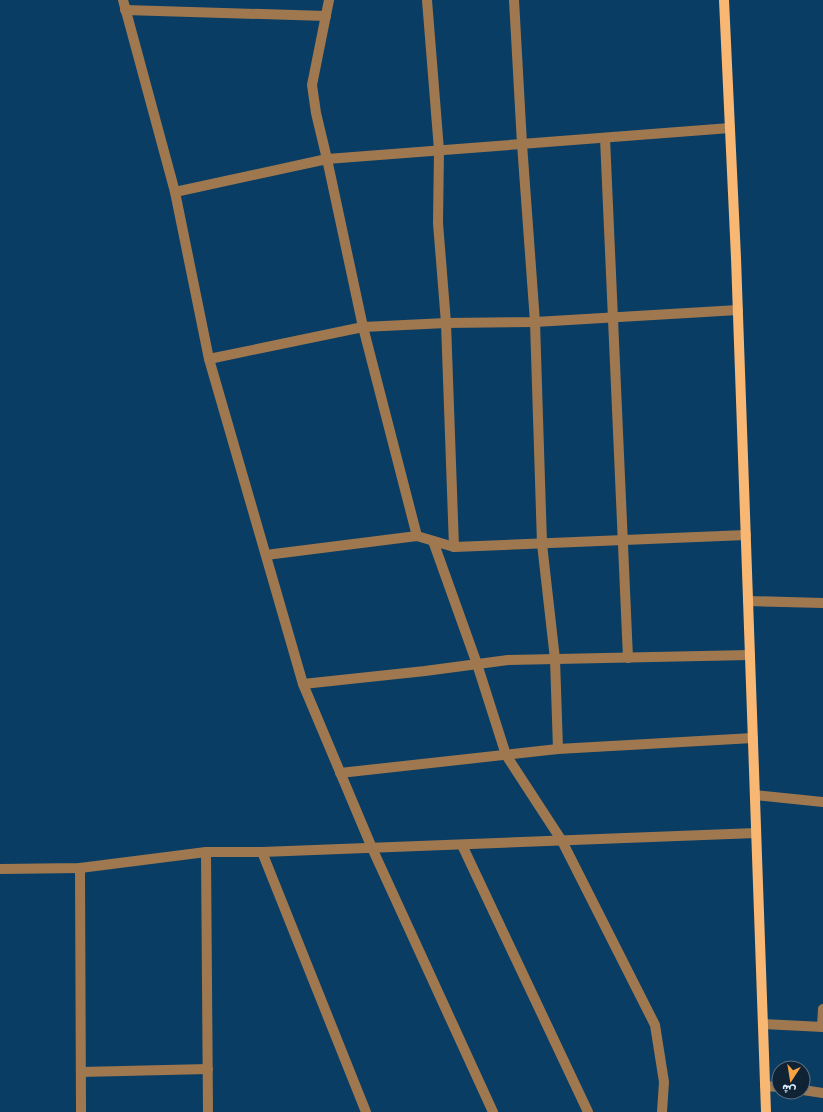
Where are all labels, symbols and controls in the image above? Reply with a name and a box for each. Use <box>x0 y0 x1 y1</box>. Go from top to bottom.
north arrow <box>771 1060 811 1100</box>
text: ش <box>781 1081 797 1097</box>

